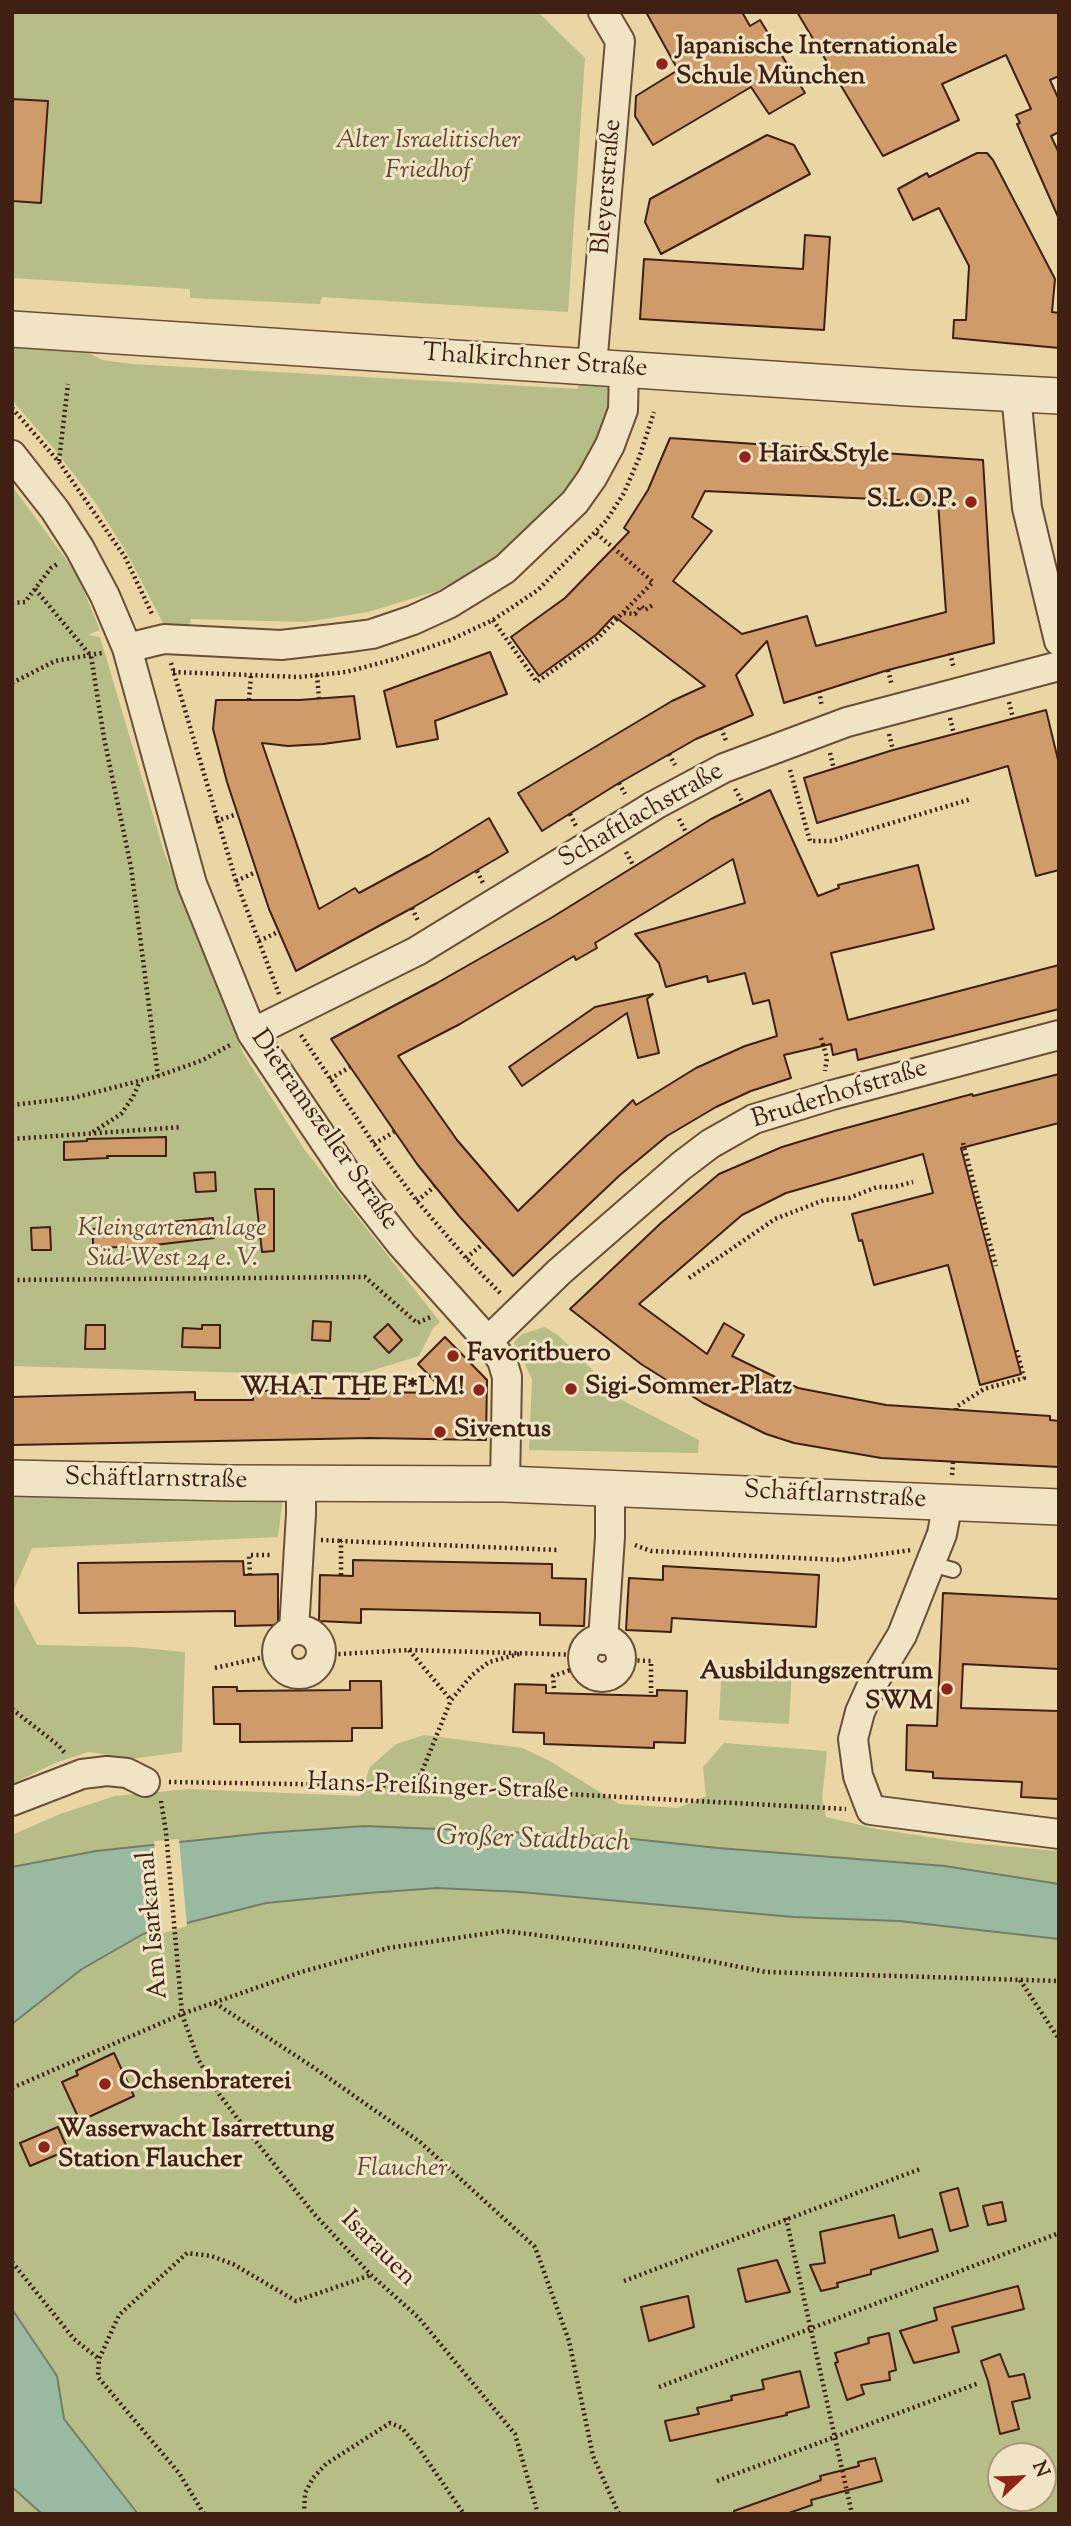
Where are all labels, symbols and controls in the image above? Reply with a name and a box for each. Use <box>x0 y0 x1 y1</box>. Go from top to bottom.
place label: Japanische Internationale Schule München <box>676 33 957 94</box>
marker: Japanische Internationale Schule München <box>654 56 670 72</box>
street label: Bleyerstraße <box>588 118 630 256</box>
park label: Alter Israelitischer Friedhof <box>335 127 521 188</box>
street label: Thalkirchner Straße <box>421 340 649 386</box>
place label: Hair&Style <box>759 441 889 473</box>
marker: Hair&Style <box>737 449 753 465</box>
place label: S.L.O.P. <box>867 486 957 518</box>
marker: S.L.O.P. <box>963 494 979 510</box>
street label: Schaftlachstraße <box>554 757 730 877</box>
street label: Dietramszeller Straße <box>242 1025 404 1237</box>
street label: Bruderhofstraße <box>748 1054 932 1138</box>
park label: Kleingartenanlage Süd-West 24 e. V. <box>78 1215 266 1276</box>
place label: Favoritbuero <box>467 1340 611 1372</box>
marker: Favoritbuero <box>445 1348 461 1364</box>
place label: Sigi-Sommer-Platz <box>585 1373 792 1405</box>
place label: WHAT THE F*LM! <box>240 1374 465 1406</box>
marker: Sigi-Sommer-Platz <box>563 1381 579 1397</box>
marker: WHAT THE F*LM! <box>471 1382 487 1398</box>
place label: Siventus <box>454 1416 551 1448</box>
marker: Siventus <box>432 1424 448 1440</box>
street label: Schäftlarnstraße <box>64 1464 248 1498</box>
street label: Schäftlarnstraße <box>743 1477 927 1517</box>
place label: Ausbildungszentrum SWM <box>700 1658 933 1720</box>
marker: Ausbildungszentrum SWM <box>939 1681 955 1697</box>
street label: Hans-Preißinger-Straße <box>307 1769 569 1809</box>
water label: Großer Stadtbach <box>435 1822 631 1862</box>
street label: Am Isarkanal <box>133 1849 177 2001</box>
place label: Ochsenbraterei <box>119 2068 291 2100</box>
marker: Ochsenbraterei <box>97 2076 113 2092</box>
place label: Wasserwacht Isarrettung Station Flaucher <box>58 2116 334 2178</box>
marker: Wasserwacht Isarrettung Station Flaucher <box>36 2139 52 2155</box>
park label: Flaucher <box>356 2155 448 2187</box>
street label: Isarauen <box>333 2206 421 2294</box>
north arrow <box>987 2442 1057 2512</box>
text: N <box>1025 2457 1055 2482</box>

